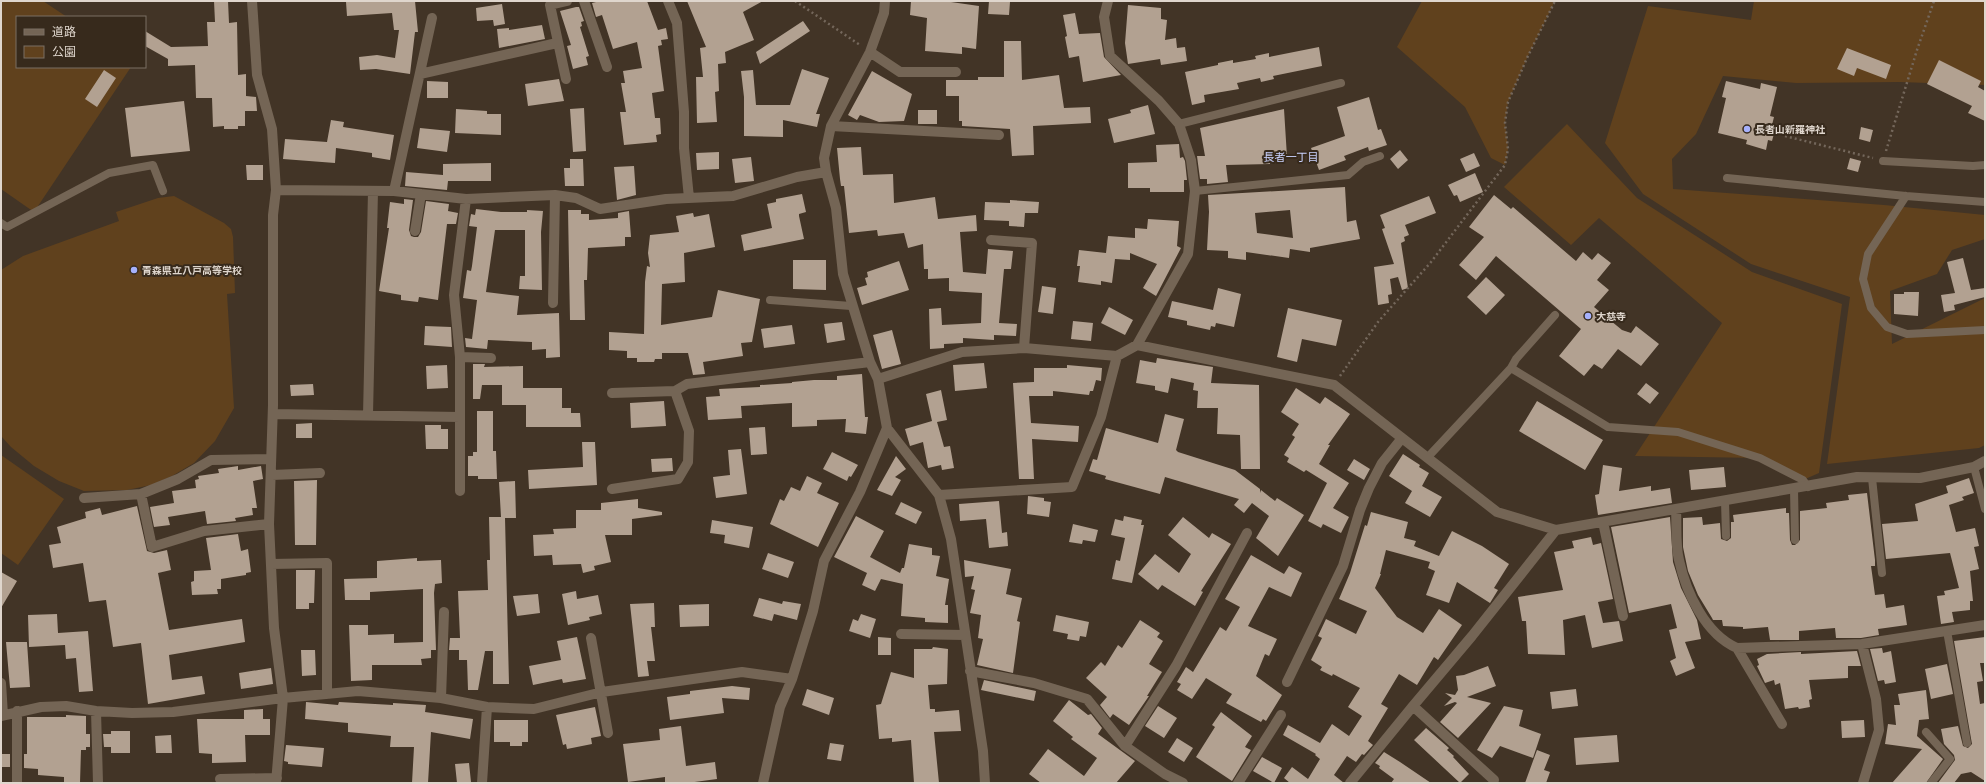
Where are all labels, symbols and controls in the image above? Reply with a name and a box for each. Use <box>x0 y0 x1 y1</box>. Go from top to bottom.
legend <box>16 16 146 68</box>
text: 道路 <box>52 25 76 39</box>
text: 公園 <box>52 45 76 59</box>
marker: 長者山新羅神社 <box>1742 124 1752 134</box>
place label: 長者山新羅神社 <box>1755 124 1826 135</box>
district label: 長者一丁目 <box>1264 151 1319 163</box>
marker: 青森県立八戸高等学校 <box>129 265 139 275</box>
place label: 青森県立八戸高等学校 <box>142 265 242 276</box>
marker: 大慈寺 <box>1583 311 1593 321</box>
place label: 大慈寺 <box>1596 311 1626 322</box>

